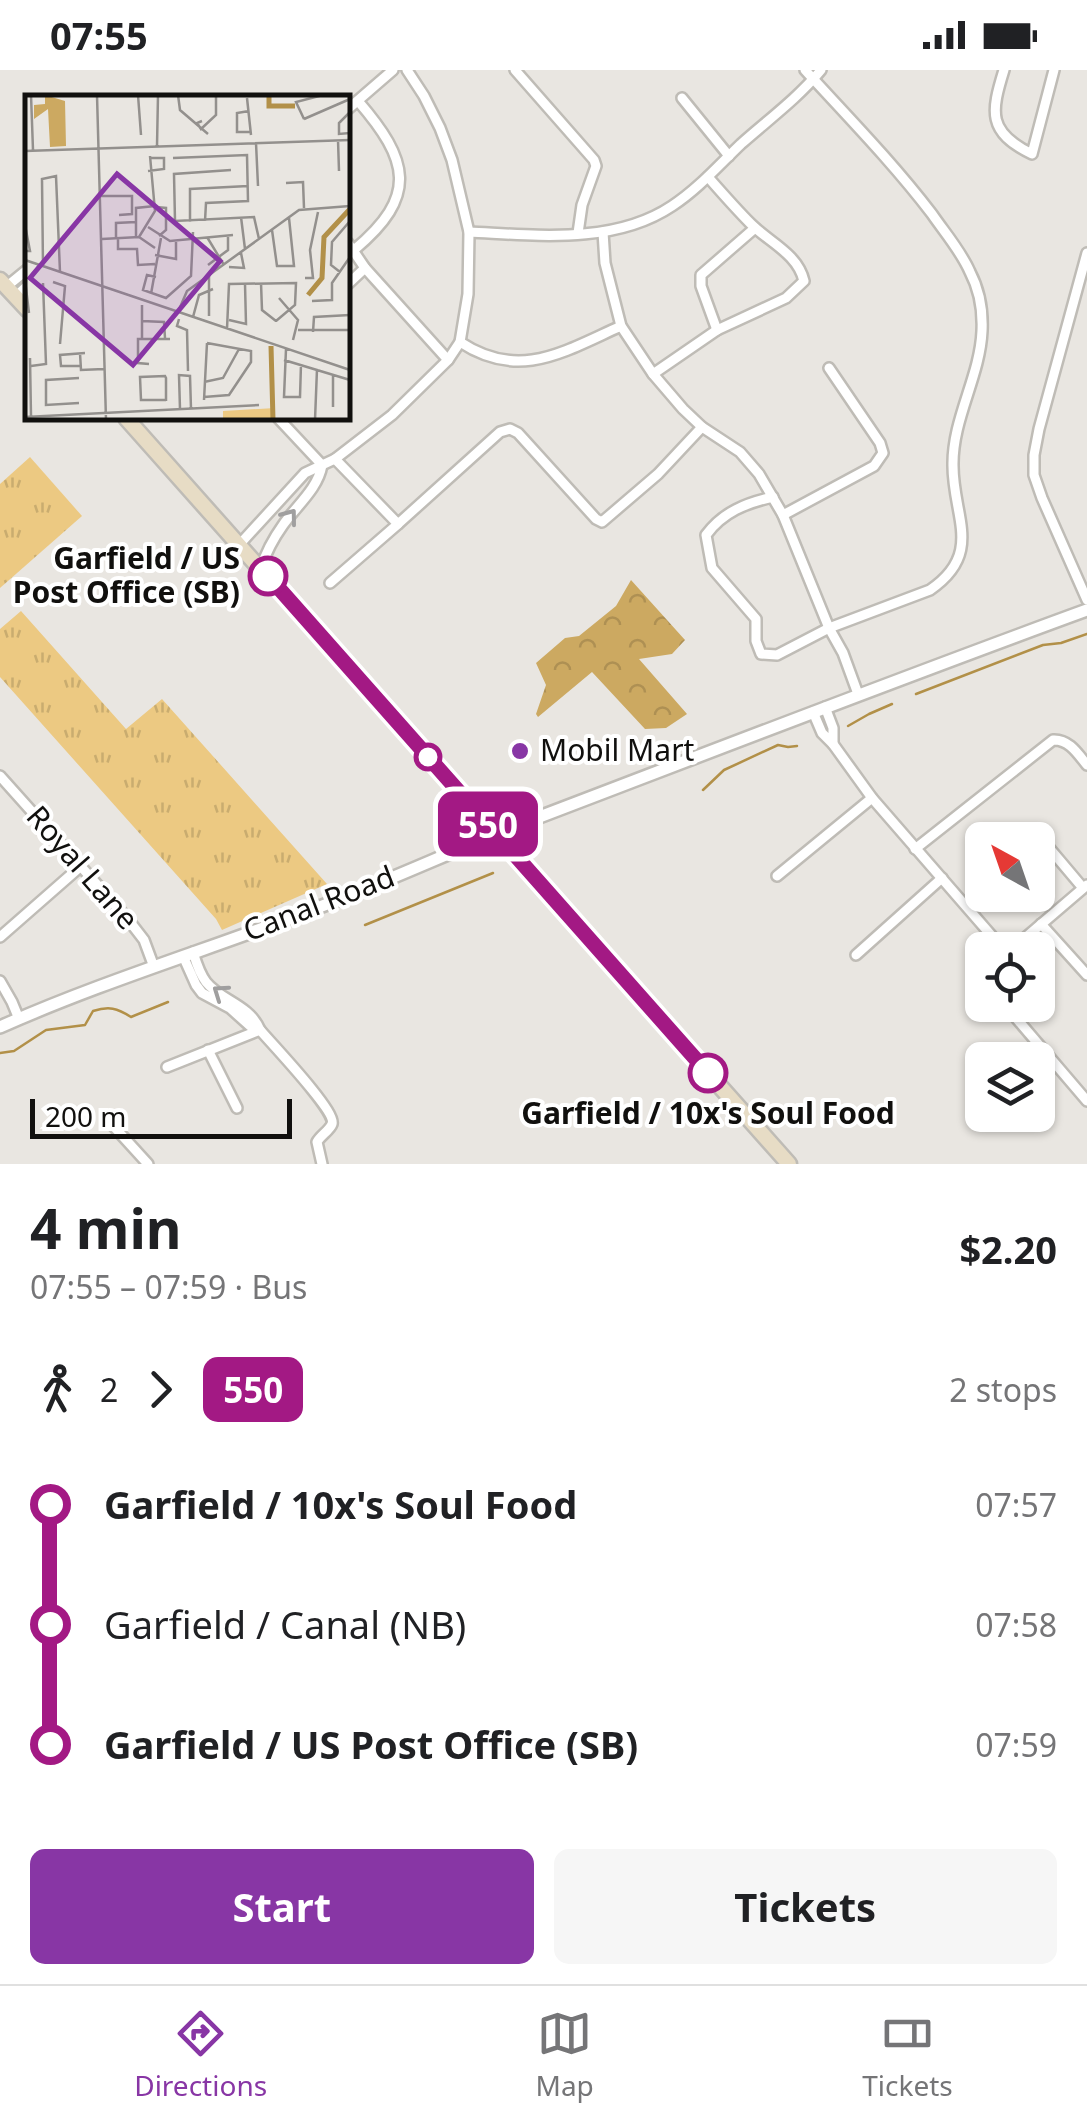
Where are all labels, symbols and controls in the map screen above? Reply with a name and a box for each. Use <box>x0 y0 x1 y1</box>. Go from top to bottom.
text: 07:55 <box>50 9 148 61</box>
inset map <box>25 95 350 420</box>
one-way arrow <box>279 509 296 527</box>
place label: Garfield / US Post Office (SB) <box>13 537 240 612</box>
marker: Garfield / US Post Office (SB) <box>249 557 287 595</box>
place label: Mobil Mart <box>540 729 695 770</box>
marker: Mobil Mart <box>509 740 531 762</box>
unlabelled marker <box>415 744 441 770</box>
line badge: 550 <box>430 792 546 856</box>
street label: Royal Lane <box>18 796 148 938</box>
text: 550 <box>458 801 518 848</box>
north arrow <box>965 822 1055 912</box>
map controls <box>965 822 1055 1132</box>
street label: Canal Road <box>237 855 400 950</box>
button: locate <box>965 932 1055 1022</box>
one-way arrow <box>213 986 231 1004</box>
button: layers <box>965 1042 1055 1132</box>
marker: Garfield / 10x's Soul Food <box>689 1054 727 1092</box>
place label: Garfield / 10x's Soul Food <box>521 1092 895 1133</box>
scale bar <box>30 1094 292 1138</box>
text: 200 m <box>45 1097 127 1135</box>
text: 4 min <box>30 1190 182 1265</box>
text: $2.20 <box>959 1223 1057 1275</box>
text: 07:55 – 07:59 · Bus <box>30 1265 307 1308</box>
icon: walk <box>30 1362 85 1417</box>
icon: forward <box>133 1362 188 1417</box>
text: 550 <box>223 1366 283 1413</box>
text: 2 <box>100 1368 118 1411</box>
text: 2 stops <box>949 1368 1057 1411</box>
text: Garfield / 10x's Soul Food <box>104 1478 577 1530</box>
text: 07:57 <box>975 1483 1057 1526</box>
text: Garfield / Canal (NB) <box>104 1598 466 1650</box>
text: 07:58 <box>975 1603 1057 1646</box>
text: Garfield / US Post Office (SB) <box>104 1718 638 1770</box>
text: 07:59 <box>975 1723 1057 1766</box>
button: Start <box>30 1849 534 1964</box>
button: Tickets <box>554 1849 1057 1964</box>
tab: Directions <box>134 2006 267 2104</box>
tab: Map <box>536 2006 594 2104</box>
tab: Tickets <box>862 2006 953 2104</box>

